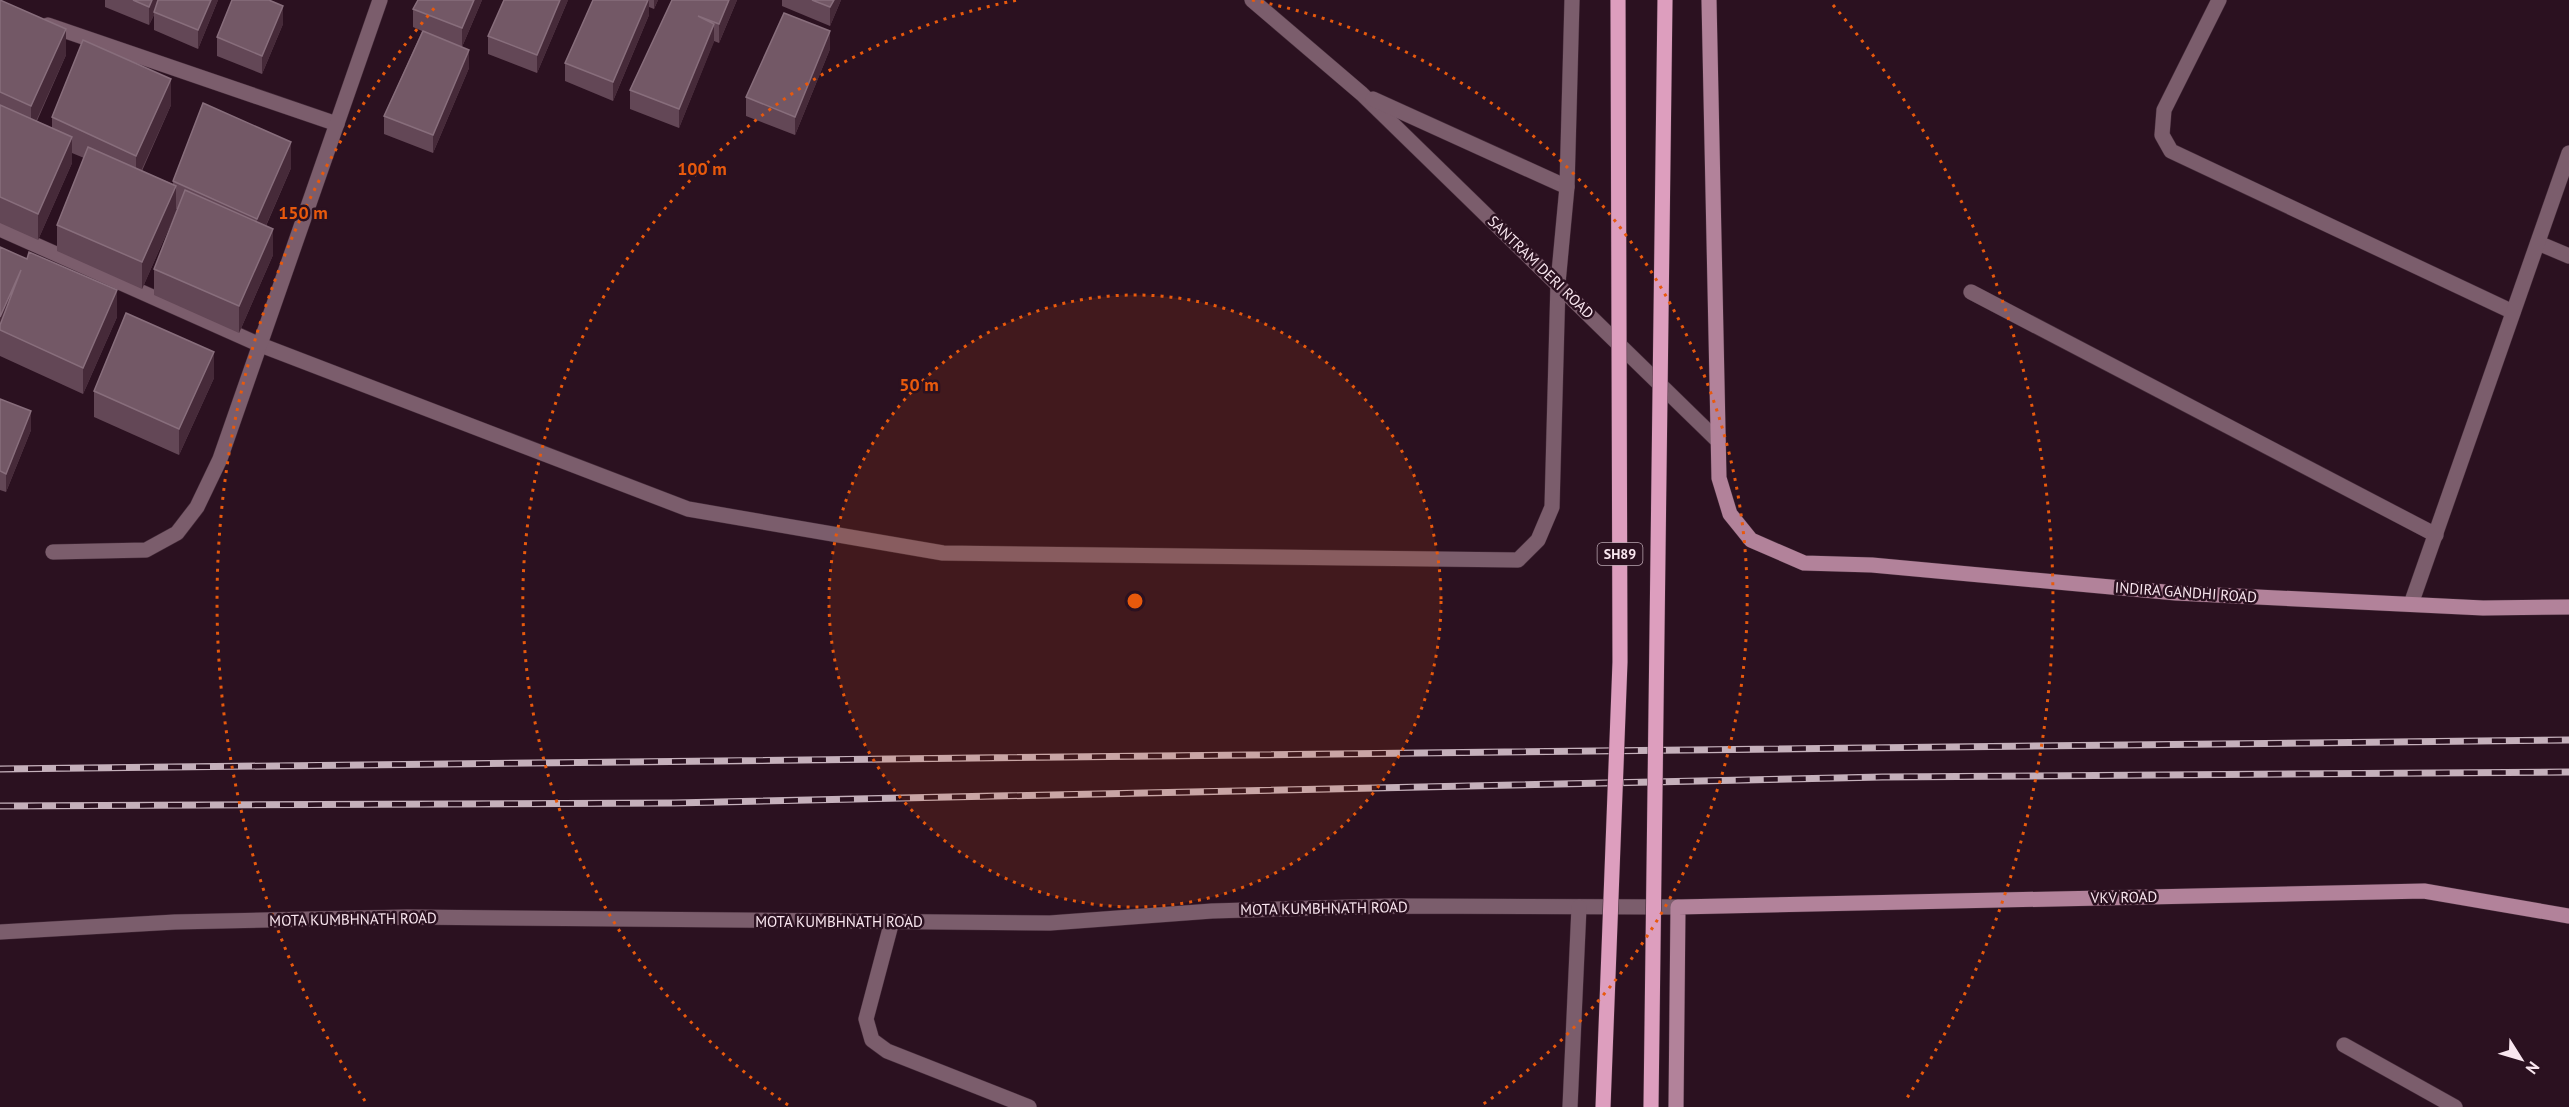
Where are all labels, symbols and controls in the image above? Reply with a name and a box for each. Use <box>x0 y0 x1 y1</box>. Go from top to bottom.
text: 100 m <box>677 157 727 180</box>
text: 150 m <box>278 201 328 224</box>
street label: SANTRAM DERI ROAD <box>1484 211 1598 323</box>
text: 50 m <box>899 373 939 396</box>
road number: SH89 <box>1598 543 1642 565</box>
street label: INDIRA GANDHI ROAD <box>2114 578 2258 606</box>
centre of rings <box>1125 591 1145 611</box>
street label: VKV ROAD <box>2090 887 2157 907</box>
street label: MOTA KUMBHNATH ROAD <box>1240 897 1408 919</box>
street label: MOTA KUMBHNATH ROAD <box>269 908 437 930</box>
street label: MOTA KUMBHNATH ROAD <box>755 912 923 931</box>
north arrow <box>2491 1029 2551 1089</box>
text: N <box>2522 1058 2544 1078</box>

